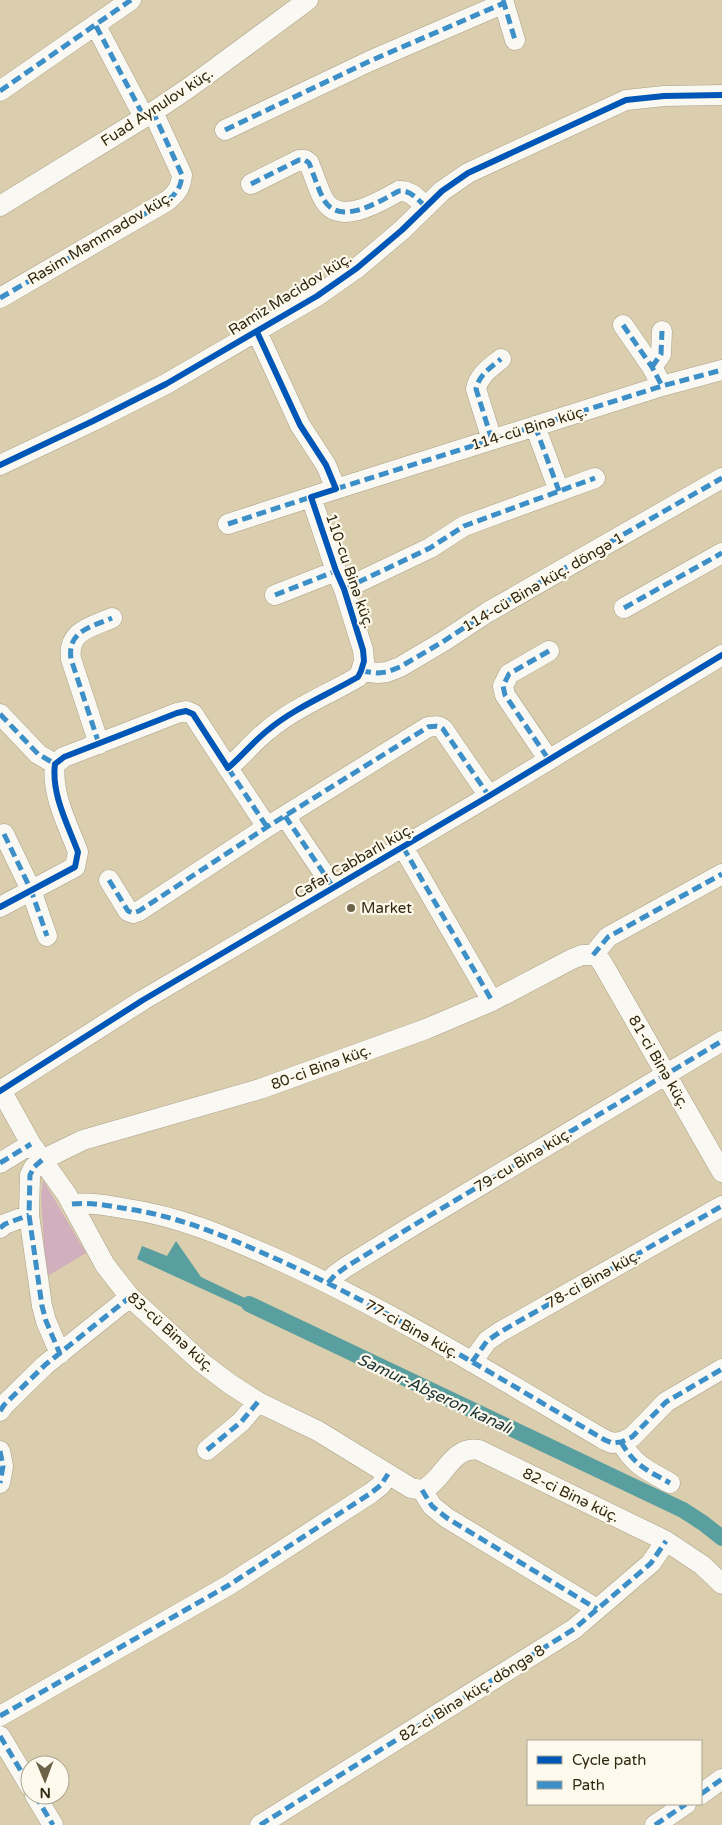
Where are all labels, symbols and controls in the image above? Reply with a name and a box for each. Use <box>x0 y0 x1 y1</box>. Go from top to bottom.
street label: Fuad Aynulov küç. <box>97 64 217 150</box>
street label: Rasim Məmmədov küç. <box>24 188 176 288</box>
street label: Ramiz Məcidov küç. <box>225 249 355 339</box>
street label: 114-cü Binə küç. <box>469 402 589 454</box>
street label: 110-cu Binə küç. <box>322 511 378 631</box>
street label: 114-cü Binə küç. döngə 1 <box>459 528 627 636</box>
street label: Cəfər Cabbarlı küç. <box>291 820 417 902</box>
place label: Market <box>361 899 412 917</box>
marker: Market <box>345 902 357 914</box>
street label: 81-ci Binə küç. <box>625 1012 693 1112</box>
street label: 80-ci Binə küç. <box>268 1041 374 1093</box>
street label: 79-cu Binə küç. <box>471 1124 575 1196</box>
street label: 78-ci Binə küç. <box>543 1246 643 1312</box>
street label: 83-cü Binə küç. <box>124 1288 218 1376</box>
street label: 77-ci Binə küç. <box>362 1296 462 1362</box>
water label: Samur-Abşeron kanalı <box>354 1349 516 1439</box>
street label: 82-ci Binə küç. <box>520 1464 622 1526</box>
street label: 82-ci Binə küç. döngə 8 <box>396 1641 548 1745</box>
legend <box>527 1740 702 1805</box>
text: Cycle path <box>572 1751 646 1769</box>
north arrow <box>20 1755 70 1805</box>
text: Path <box>572 1776 605 1794</box>
text: N <box>39 1784 51 1801</box>

